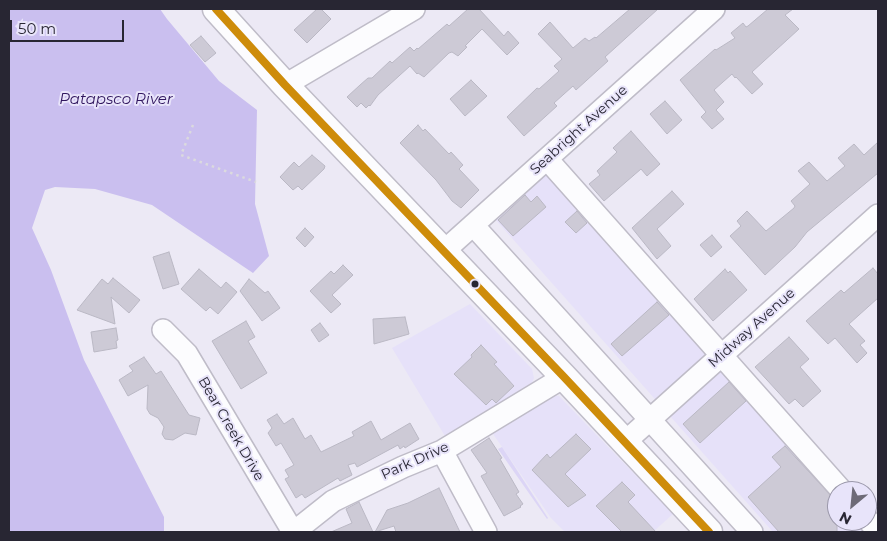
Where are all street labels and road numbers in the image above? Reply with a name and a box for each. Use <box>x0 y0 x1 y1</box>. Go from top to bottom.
street label: Seabright Avenue <box>527 82 631 178</box>
street label: Midway Avenue <box>705 285 799 371</box>
street label: Bear Creek Drive <box>194 374 268 484</box>
street label: Park Drive <box>379 439 451 483</box>

